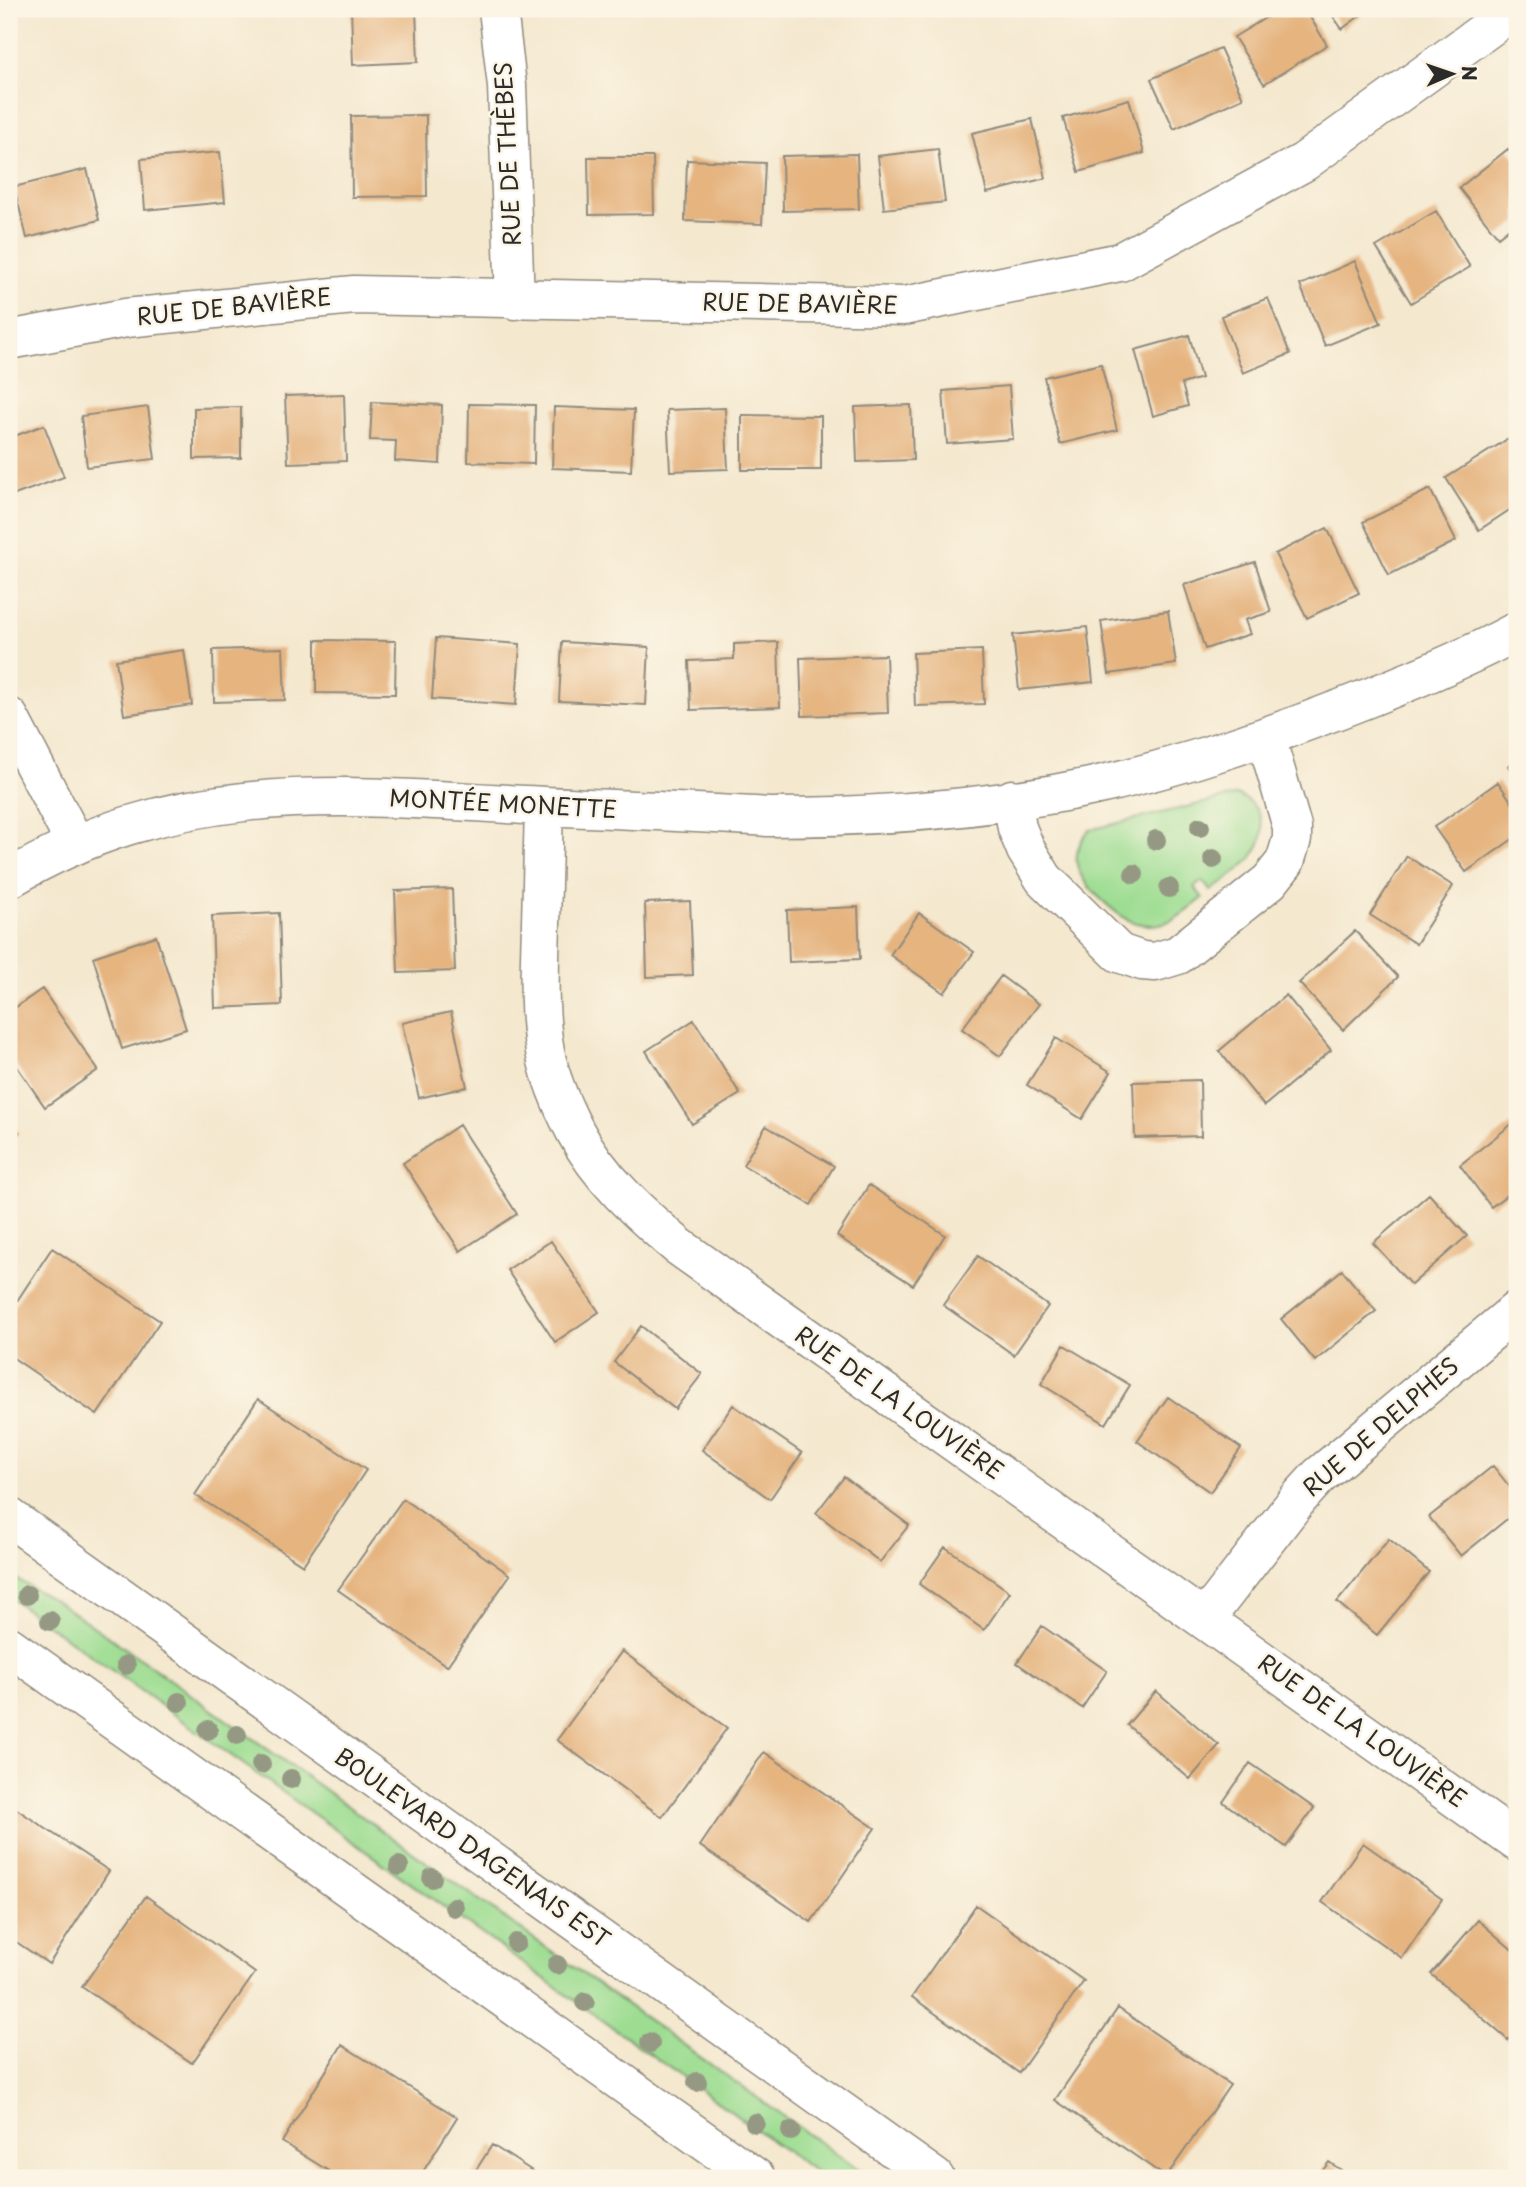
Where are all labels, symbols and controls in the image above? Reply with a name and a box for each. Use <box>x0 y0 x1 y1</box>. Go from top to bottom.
north arrow <box>1418 38 1488 108</box>
street label: RUE DE THÈBES <box>484 61 529 247</box>
text: N <box>1456 65 1484 81</box>
street label: RUE DE BAVIÈRE <box>135 278 333 333</box>
street label: RUE DE BAVIÈRE <box>702 283 898 322</box>
street label: MONTÉE MONETTE <box>388 779 618 826</box>
street label: RUE DE LA LOUVIÈRE <box>788 1316 1011 1487</box>
street label: RUE DE DELPHES <box>1294 1348 1466 1504</box>
street label: RUE DE LA LOUVIÈRE <box>1251 1644 1474 1815</box>
street label: BOULEVARD DAGENAIS EST <box>328 1738 618 1955</box>

